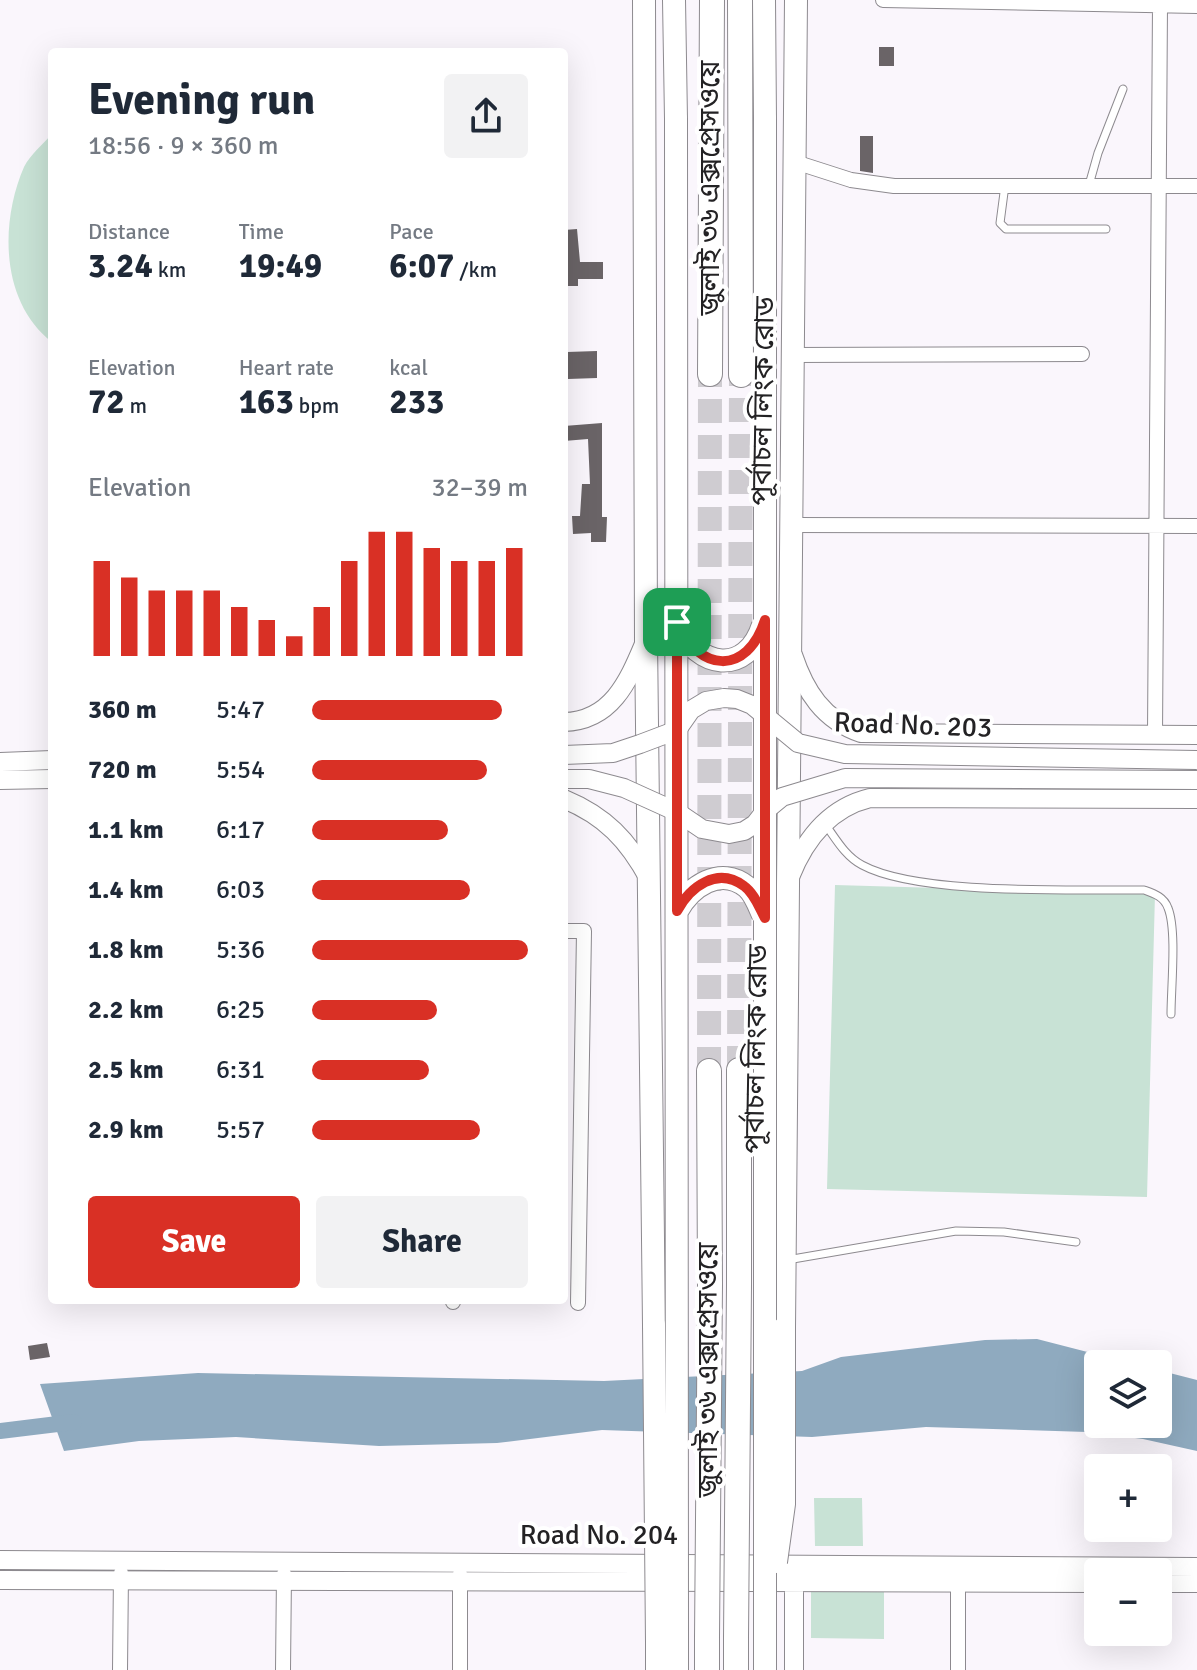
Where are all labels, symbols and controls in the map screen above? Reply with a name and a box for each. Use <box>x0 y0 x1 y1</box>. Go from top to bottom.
street label: জুলাই ৩৬ এক্সপ্রেসওয়ে <box>693 60 727 317</box>
text: Evening run <box>88 73 315 127</box>
button: share <box>444 74 528 158</box>
text: 18:56 · 9 × 360 m <box>88 130 279 162</box>
text: Distance <box>88 218 170 245</box>
text: Time <box>239 218 284 245</box>
text: Pace <box>389 218 434 245</box>
text: 3.24 <box>88 245 153 287</box>
text: 19:49 <box>239 245 322 287</box>
text: 6:07 <box>389 245 454 287</box>
text: km <box>153 256 186 283</box>
text: /km <box>454 256 497 283</box>
street label: পূর্বাচল লিংক রোড <box>743 295 782 506</box>
text: Elevation <box>88 354 176 381</box>
text: Heart rate <box>239 354 334 381</box>
text: kcal <box>389 354 428 381</box>
text: 72 <box>88 381 125 423</box>
text: 163 <box>239 381 294 423</box>
text: 233 <box>389 381 444 423</box>
text: m <box>125 392 147 419</box>
text: bpm <box>294 392 339 419</box>
text: Elevation <box>88 472 192 504</box>
text: 32–39 m <box>432 472 528 504</box>
pin <box>643 588 711 656</box>
icon: arrive <box>655 600 699 644</box>
text: 360 m <box>88 694 157 726</box>
text: 5:47 <box>216 694 265 726</box>
street label: Road No. 203 <box>833 705 993 745</box>
text: 720 m <box>88 754 157 786</box>
text: 5:54 <box>216 754 265 786</box>
text: 1.1 km <box>88 814 164 846</box>
text: 6:17 <box>216 814 265 846</box>
text: 1.4 km <box>88 874 164 906</box>
text: 6:03 <box>216 874 265 906</box>
text: 1.8 km <box>88 934 164 966</box>
text: 5:36 <box>216 934 265 966</box>
street label: পূর্বাচল লিংক রোড <box>736 943 775 1154</box>
text: 2.2 km <box>88 994 164 1026</box>
text: 6:25 <box>216 994 265 1026</box>
text: 2.5 km <box>88 1054 164 1086</box>
text: 6:31 <box>216 1054 265 1086</box>
text: 2.9 km <box>88 1114 164 1146</box>
text: 5:57 <box>216 1114 265 1146</box>
button: Save <box>88 1196 300 1288</box>
button: Share <box>316 1196 528 1288</box>
street label: জুলাই ৩৬ এক্সপ্রেসওয়ে <box>691 1242 725 1499</box>
map controls <box>1084 1350 1172 1646</box>
button: layers <box>1084 1350 1172 1438</box>
button: + <box>1084 1454 1172 1542</box>
street label: Road No. 204 <box>520 1518 678 1552</box>
button: − <box>1084 1558 1172 1646</box>

